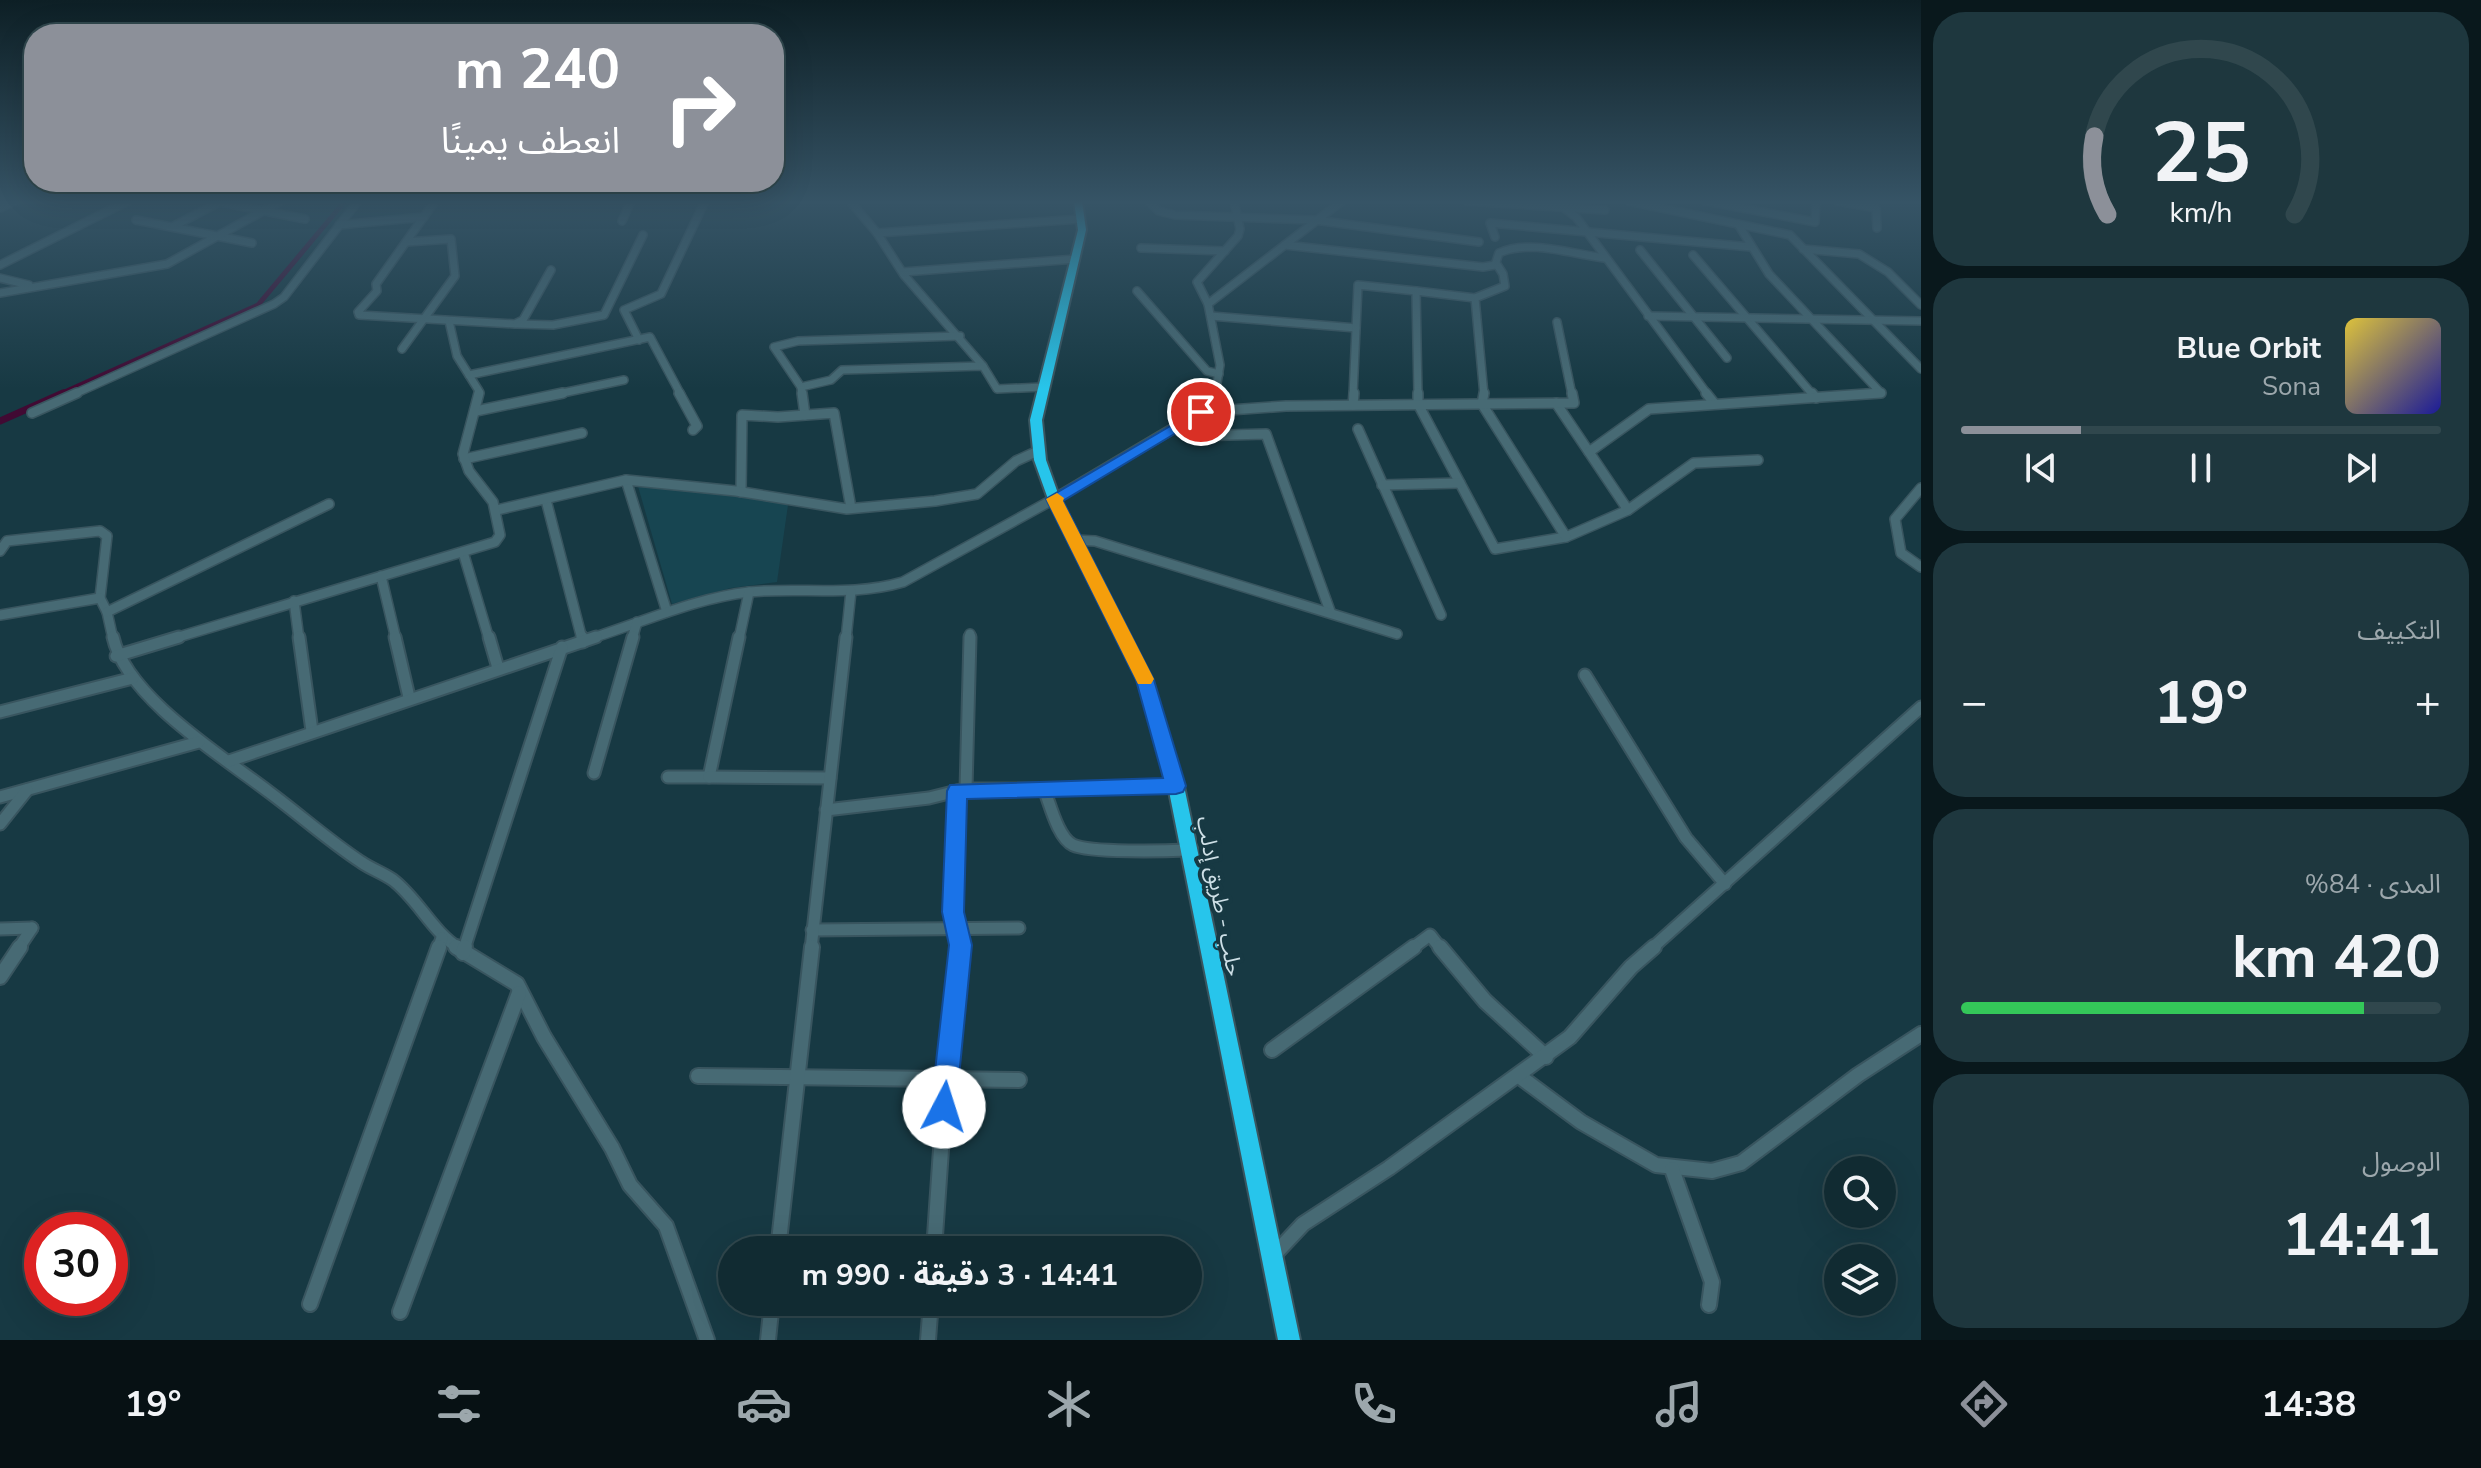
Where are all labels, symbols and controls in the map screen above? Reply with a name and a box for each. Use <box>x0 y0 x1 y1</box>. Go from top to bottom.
text: 240 m <box>455 31 620 108</box>
icon: right <box>648 56 752 160</box>
text: 25 <box>2151 96 2251 209</box>
text: انعطف يمينًا <box>441 117 620 166</box>
text: km/h <box>2170 193 2232 232</box>
text: Blue Orbit <box>2177 328 2321 369</box>
text: Sona <box>2262 369 2321 404</box>
pin <box>1167 378 1235 446</box>
icon: arrive <box>1179 390 1223 434</box>
icon: previous <box>2019 446 2063 490</box>
icon: pause <box>2179 446 2223 490</box>
icon: next <box>2339 446 2383 490</box>
text: التكييف <box>2357 613 2441 648</box>
text: 19° <box>2154 662 2248 744</box>
text: − <box>1961 673 1987 733</box>
text: + <box>2415 673 2441 733</box>
street label: حلب - طريق إدلب <box>1189 814 1249 979</box>
text: المدى · 84% <box>2305 867 2441 902</box>
text: 420 km <box>2232 916 2441 998</box>
position arrow <box>902 1065 986 1149</box>
text: الوصول <box>2362 1145 2441 1180</box>
map controls <box>1824 1156 1896 1316</box>
button: search <box>1824 1156 1896 1228</box>
text: 14:41 <box>2282 1194 2441 1276</box>
speed limit sign: 30 <box>24 1212 128 1316</box>
button: layers <box>1824 1244 1896 1316</box>
text: 14:41 · 3 دقيقة · 990 m <box>802 1255 1118 1296</box>
icon: filters <box>431 1376 487 1432</box>
icon: car <box>736 1376 792 1432</box>
icon: climate <box>1041 1376 1097 1432</box>
icon: phone <box>1346 1376 1402 1432</box>
icon: music <box>1651 1376 1707 1432</box>
icon: directions <box>1956 1376 2012 1432</box>
text: 19° <box>125 1380 181 1429</box>
text: 14:38 <box>2261 1380 2356 1429</box>

